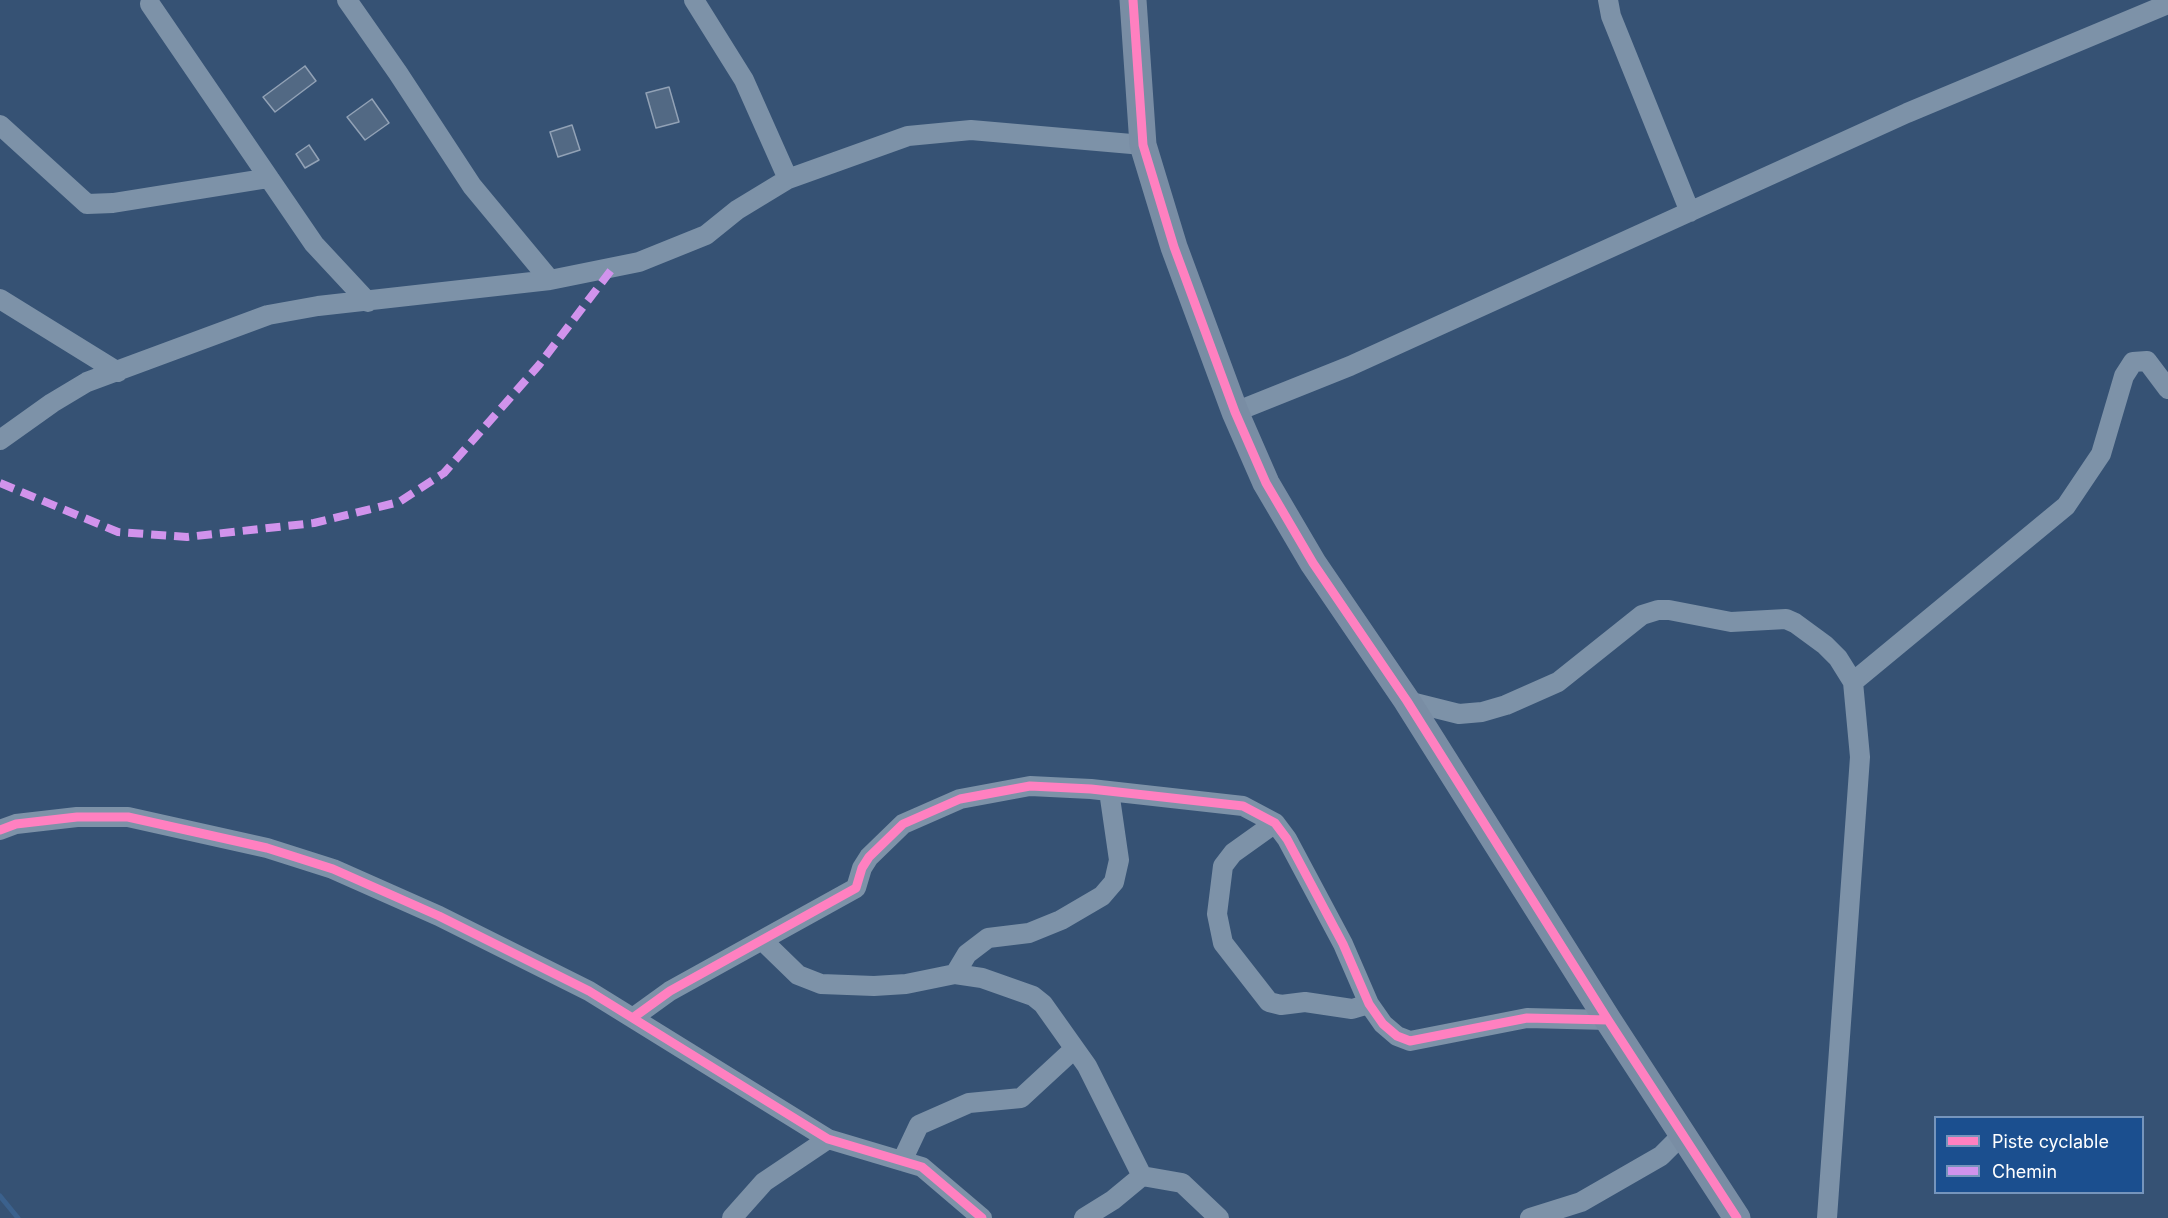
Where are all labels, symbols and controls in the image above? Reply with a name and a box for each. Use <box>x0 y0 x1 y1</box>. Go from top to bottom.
legend <box>1934 1116 2144 1194</box>
text: Piste cyclable <box>1992 1131 2109 1152</box>
text: Chemin <box>1992 1161 2057 1182</box>

